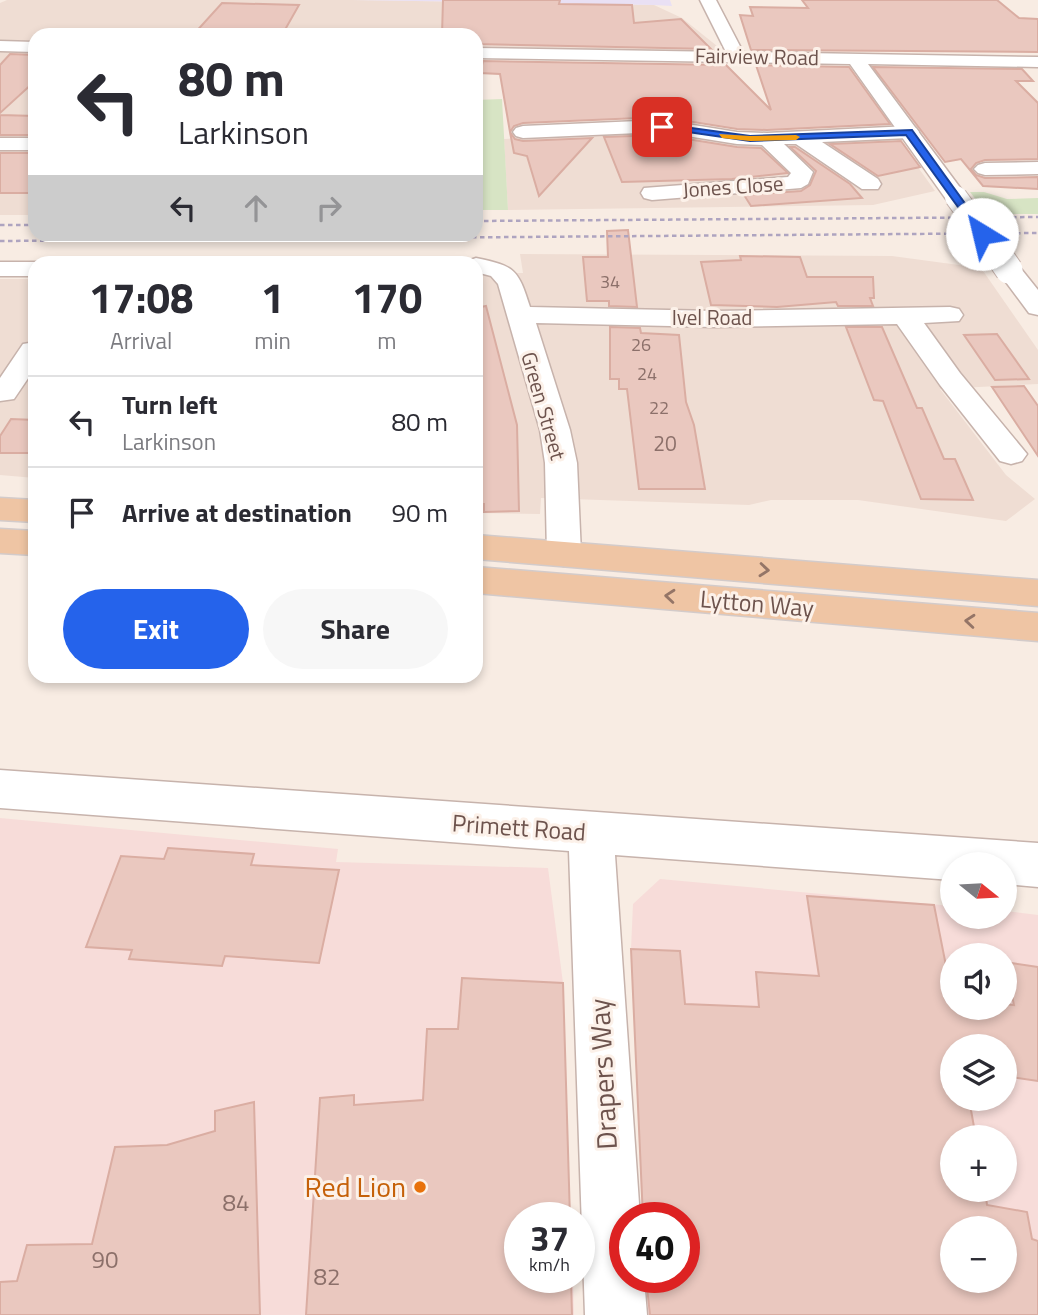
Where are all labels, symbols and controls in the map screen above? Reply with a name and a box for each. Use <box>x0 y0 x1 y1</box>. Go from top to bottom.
street label: Fairview Road <box>695 39 819 73</box>
text: 80 m <box>178 40 285 115</box>
icon: left <box>63 56 154 147</box>
pin <box>632 97 692 157</box>
text: Larkinson <box>178 108 309 156</box>
icon: arrive <box>643 108 681 146</box>
street label: Jones Close <box>681 167 784 205</box>
icon: left <box>164 189 202 227</box>
icon: ahead <box>237 189 275 227</box>
icon: right <box>310 189 348 227</box>
position arrow <box>945 197 1019 271</box>
text: 17:08 <box>89 265 194 329</box>
text: 1 <box>261 265 284 329</box>
text: 170 <box>352 265 422 329</box>
house number: 34 <box>600 268 620 295</box>
street label: Ivel Road <box>672 301 752 333</box>
text: Arrival <box>110 323 172 358</box>
text: min <box>254 323 291 358</box>
text: m <box>377 323 397 358</box>
house number: 26 <box>631 331 651 358</box>
street label: Green Street <box>513 348 575 464</box>
house number: 24 <box>637 360 657 387</box>
text: Turn left <box>122 385 217 424</box>
house number: 22 <box>649 394 669 421</box>
text: 80 m <box>391 402 448 441</box>
icon: left <box>63 403 101 441</box>
text: Larkinson <box>122 424 216 459</box>
house number: 20 <box>653 427 677 459</box>
text: Arrive at destination <box>122 493 352 532</box>
text: 90 m <box>391 493 448 532</box>
icon: arrive <box>63 494 101 532</box>
one-way arrow <box>759 562 770 577</box>
street label: Lytton Way <box>699 580 816 626</box>
button: Exit <box>63 589 249 669</box>
button: Share <box>263 589 448 669</box>
one-way arrow <box>664 589 675 604</box>
one-way arrow <box>964 614 975 629</box>
street label: Primett Road <box>451 804 587 850</box>
north arrow <box>940 852 1017 929</box>
map controls <box>940 852 1017 1293</box>
button: sound <box>940 943 1017 1020</box>
street label: Drapers Way <box>577 997 628 1151</box>
button: layers <box>940 1034 1017 1111</box>
button: + <box>940 1125 1017 1202</box>
place label: Red Lion <box>305 1165 406 1208</box>
marker: Red Lion <box>412 1179 428 1195</box>
house number: 84 <box>223 1184 249 1220</box>
speed limit sign: 40 <box>609 1202 700 1293</box>
text: 37 <box>530 1211 569 1265</box>
button: − <box>940 1216 1017 1293</box>
house number: 90 <box>92 1241 118 1277</box>
text: km/h <box>529 1251 570 1278</box>
house number: 82 <box>314 1258 340 1294</box>

